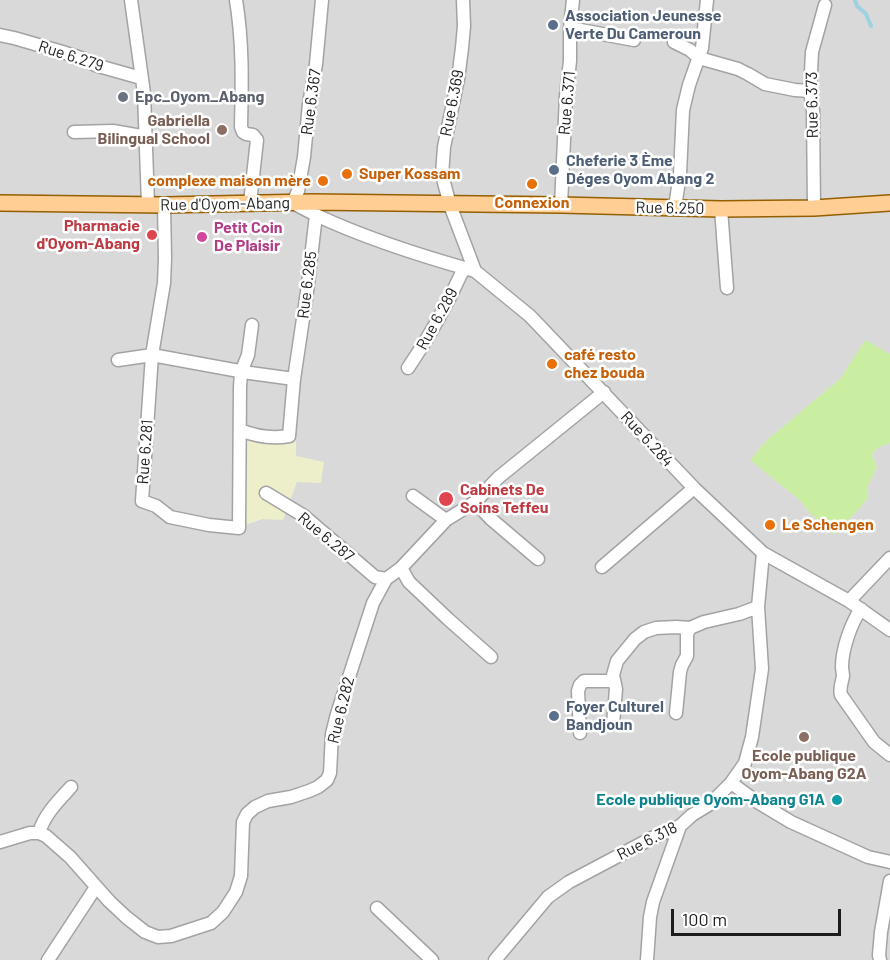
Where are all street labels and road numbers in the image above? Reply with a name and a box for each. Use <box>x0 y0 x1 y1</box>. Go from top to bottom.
street label: Rue 6.279 <box>36 36 106 76</box>
street label: Rue 6.367 <box>297 68 325 136</box>
street label: Rue 6.369 <box>436 68 468 138</box>
street label: Rue 6.371 <box>555 70 579 136</box>
street label: Rue 6.373 <box>802 71 822 139</box>
street label: Rue d'Oyom-Abang <box>160 193 290 215</box>
street label: Rue 6.250 <box>636 198 704 218</box>
street label: Rue 6.285 <box>293 250 321 320</box>
street label: Rue 6.289 <box>412 285 462 353</box>
street label: Rue 6.284 <box>617 407 677 471</box>
street label: Rue 6.281 <box>133 419 157 485</box>
street label: Rue 6.287 <box>294 508 358 566</box>
street label: Rue 6.282 <box>323 675 359 745</box>
street label: Rue 6.318 <box>614 818 680 864</box>

